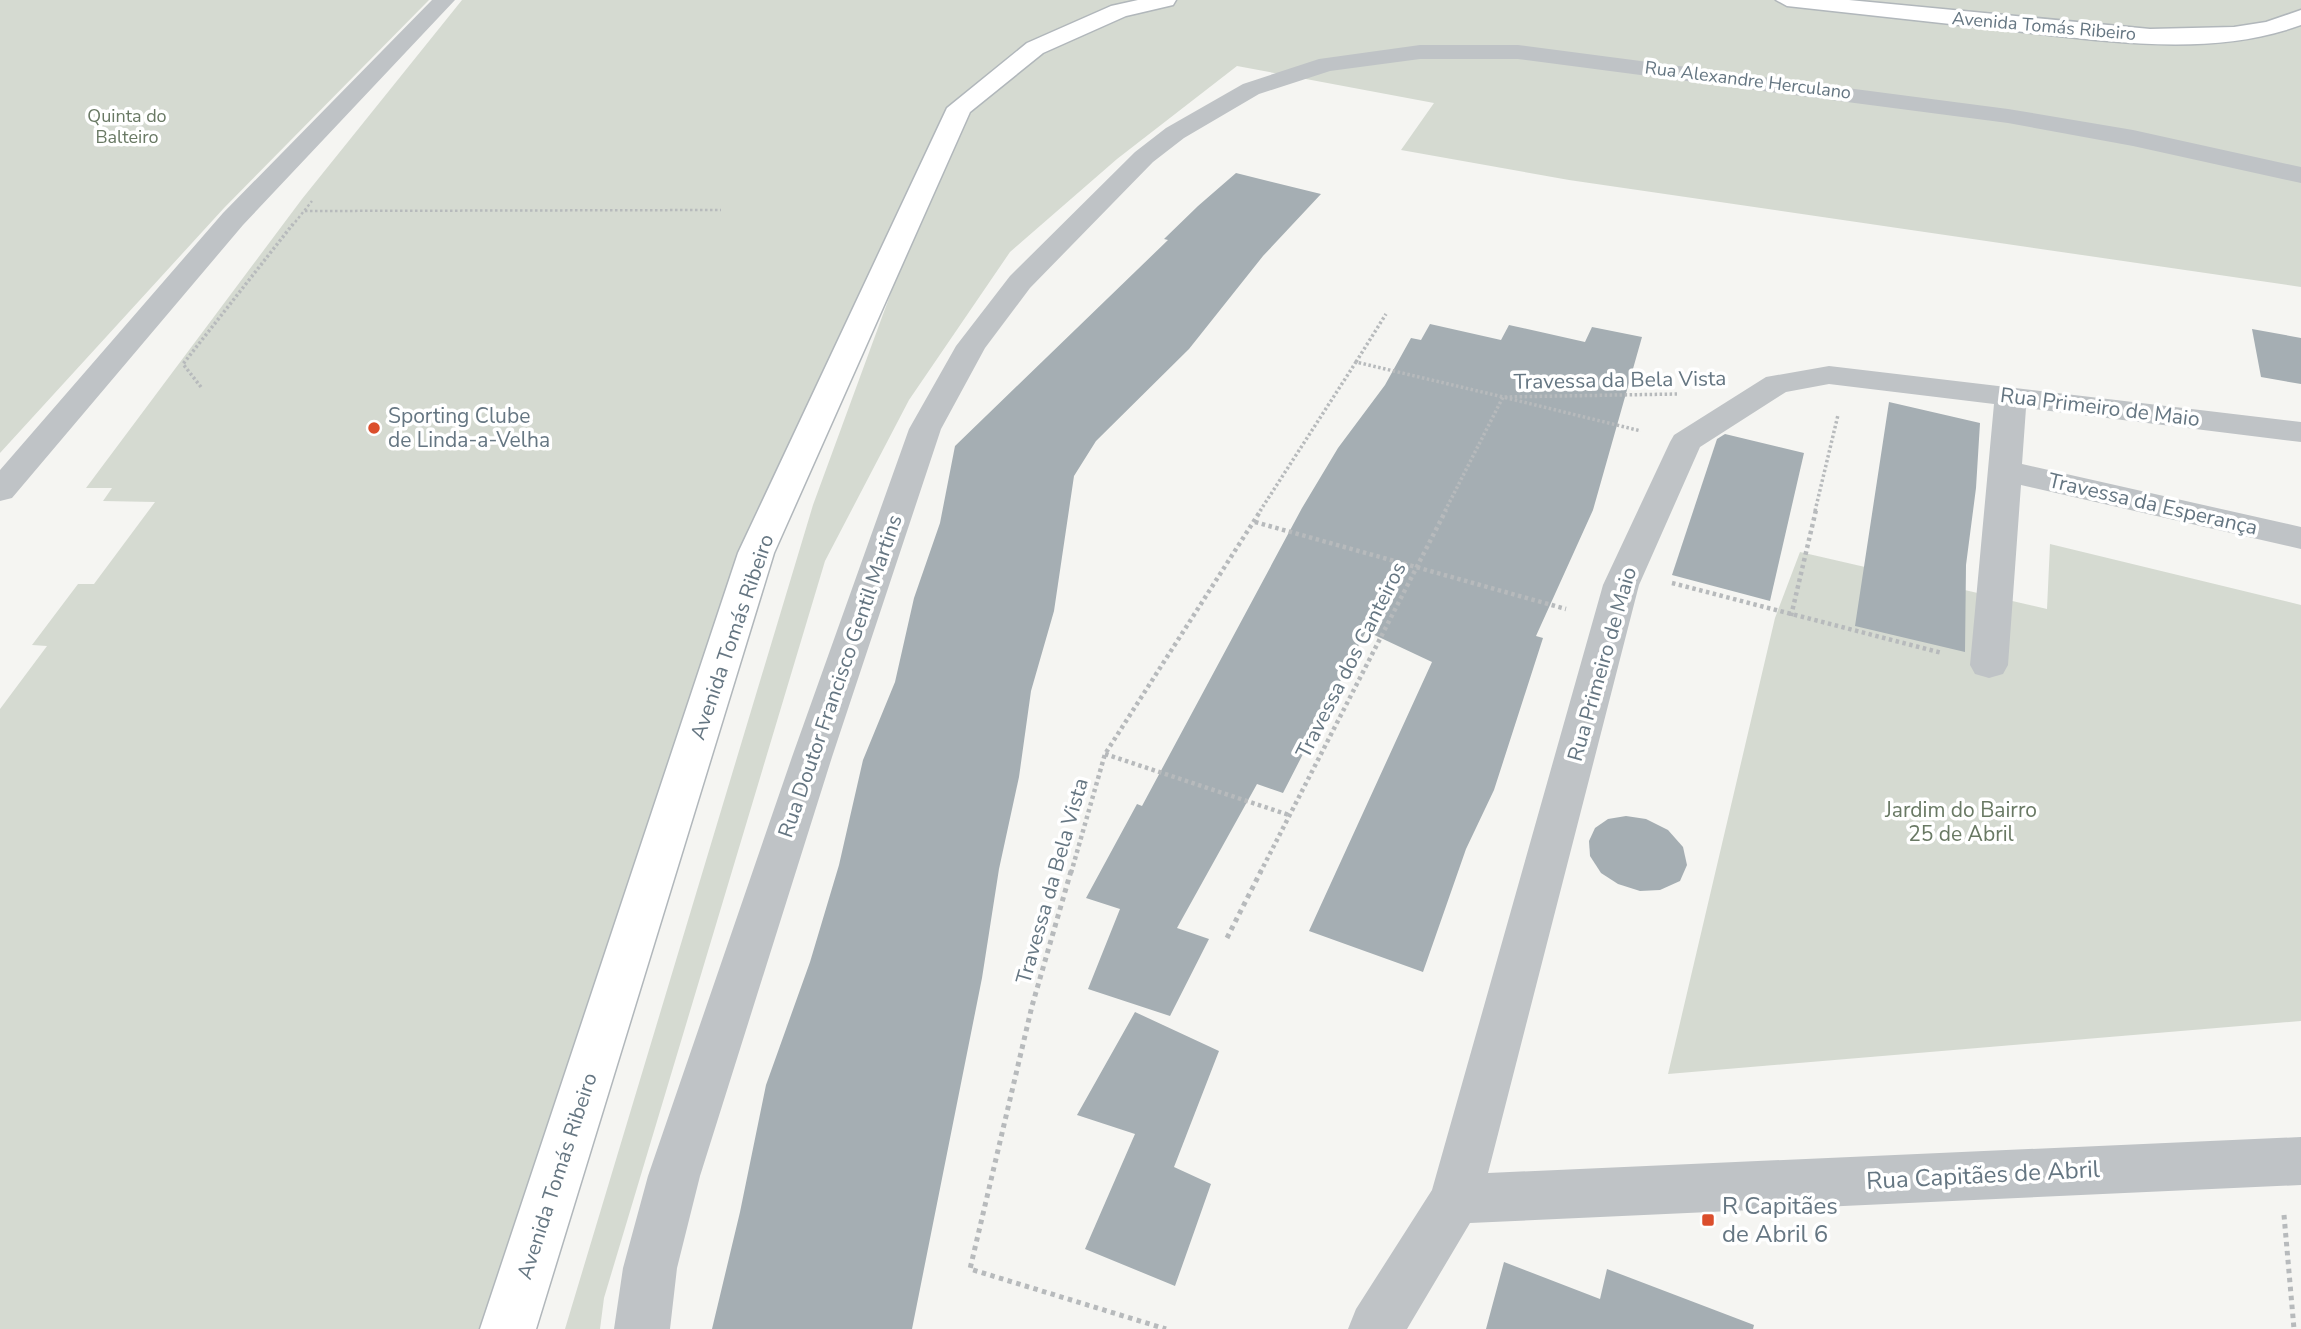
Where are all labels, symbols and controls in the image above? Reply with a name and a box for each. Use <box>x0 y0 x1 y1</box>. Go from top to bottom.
street label: Avenida Tomás Ribeiro <box>1951 6 2137 46</box>
street label: Rua Alexandre Herculano <box>1644 55 1852 105</box>
park label: Quinta do Balteiro <box>87 104 167 149</box>
street label: Travessa da Bela Vista <box>1513 364 1727 396</box>
street label: Rua Primeiro de Maio <box>1999 381 2201 433</box>
place label: Sporting Clube de Linda-a-Velha <box>388 402 550 454</box>
marker: Sporting Clube de Linda-a-Velha <box>366 420 382 436</box>
street label: Travessa da Esperança <box>2046 466 2260 542</box>
street label: Rua Doutor Francisco Gentil Martins <box>771 511 909 841</box>
street label: Avenida Tomás Ribeiro <box>684 530 780 744</box>
street label: Travessa dos Canteiros <box>1289 557 1413 763</box>
street label: Rua Primeiro de Maio <box>1561 564 1643 764</box>
street label: Travessa da Bela Vista <box>1009 775 1095 987</box>
park label: Jardim do Bairro 25 de Abril <box>1884 796 2037 848</box>
street label: Avenida Tomás Ribeiro <box>510 1069 604 1283</box>
street label: Rua Capitães de Abril <box>1865 1153 2101 1197</box>
place label: R Capitães de Abril 6 <box>1722 1190 1838 1250</box>
marker: R Capitães de Abril 6 <box>1700 1212 1716 1228</box>

